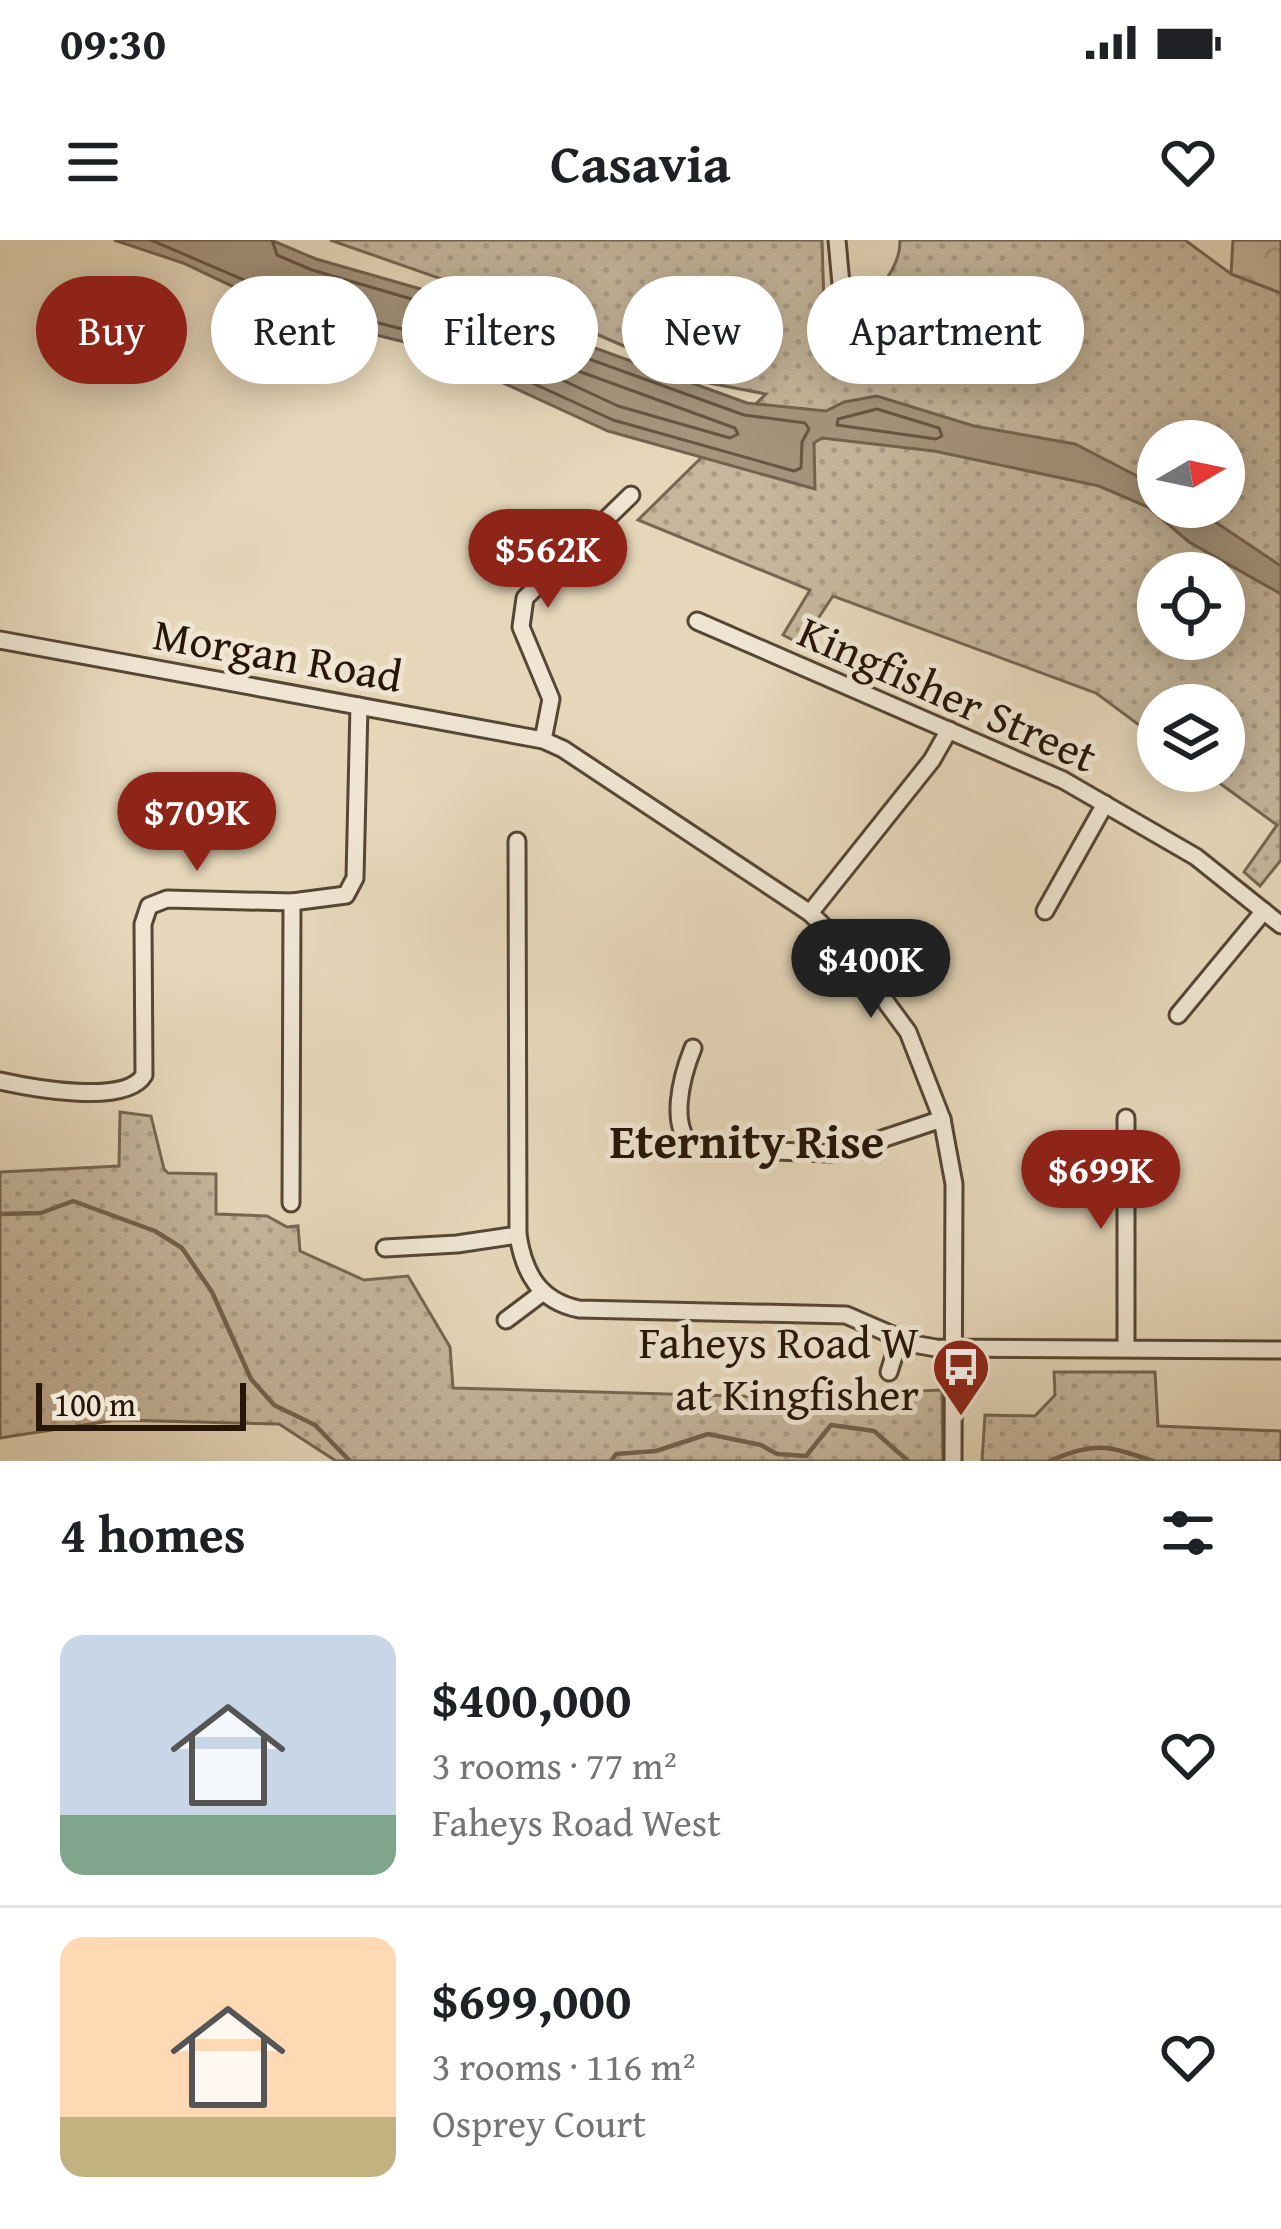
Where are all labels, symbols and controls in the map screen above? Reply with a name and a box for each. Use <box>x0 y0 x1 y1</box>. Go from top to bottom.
text: 09:30 <box>60 10 166 75</box>
text: Casavia <box>550 123 731 202</box>
icon: menu <box>60 129 126 195</box>
icon: heart <box>1155 129 1221 195</box>
chip: Buy <box>36 276 187 384</box>
chip: Rent <box>211 276 378 384</box>
chip: Filters <box>402 276 598 384</box>
chip: New <box>622 276 783 384</box>
chip: Apartment <box>807 276 1084 384</box>
north arrow <box>1137 420 1245 528</box>
map controls <box>1137 420 1245 792</box>
pin: $562K <box>464 509 632 611</box>
text: $562K <box>495 519 601 576</box>
button: locate <box>1137 552 1245 660</box>
street label: Kingfisher Street <box>788 598 1108 788</box>
street label: Morgan Road <box>149 600 407 708</box>
button: layers <box>1137 684 1245 792</box>
pin: $709K <box>113 772 281 874</box>
text: $709K <box>144 782 250 839</box>
pin: $400K <box>787 919 955 1021</box>
text: $400K <box>818 929 924 986</box>
district label: Eternity Rise <box>610 1105 884 1176</box>
pin: $699K <box>1017 1130 1185 1232</box>
text: $699K <box>1048 1140 1154 1197</box>
place label: Faheys Road W at Kingfisher <box>639 1309 919 1426</box>
bus stop icon: Faheys Road W at Kingfisher <box>930 1336 992 1418</box>
scale bar <box>36 1377 246 1430</box>
text: 100 m <box>54 1380 136 1428</box>
text: 4 homes <box>60 1496 246 1571</box>
icon: filters <box>1155 1500 1221 1566</box>
text: $400,000 <box>432 1661 631 1736</box>
icon: home <box>156 1683 300 1827</box>
icon: heart <box>1155 1722 1221 1788</box>
text: 3 rooms · 77 m² <box>432 1736 677 1793</box>
text: Faheys Road West <box>432 1793 721 1850</box>
text: $699,000 <box>432 1962 631 2037</box>
icon: home <box>156 1985 300 2129</box>
icon: heart <box>1155 2024 1221 2090</box>
text: 3 rooms · 116 m² <box>432 2037 696 2094</box>
text: Osprey Court <box>432 2094 646 2151</box>

